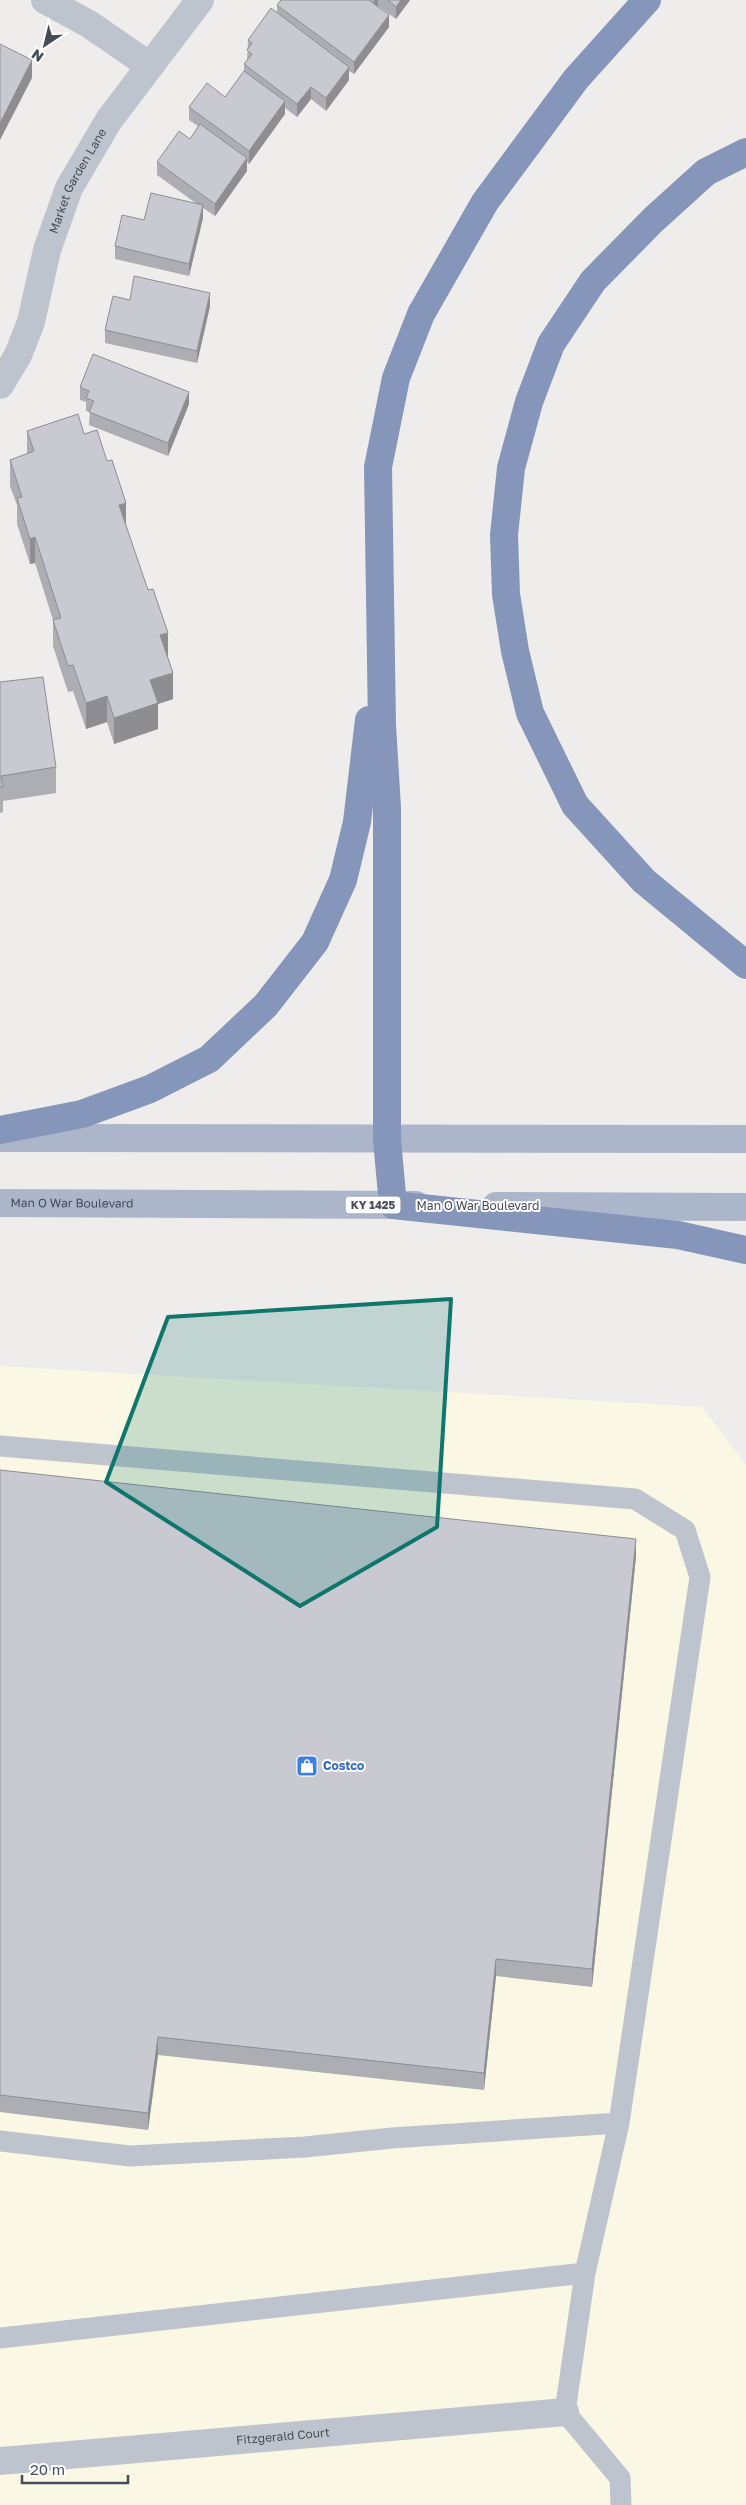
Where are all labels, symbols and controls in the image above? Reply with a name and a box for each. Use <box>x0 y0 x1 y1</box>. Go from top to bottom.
north arrow <box>20 20 70 70</box>
text: N <box>28 46 46 66</box>
street label: Market Garden Lane <box>45 125 109 235</box>
street label: Man O War Boulevard <box>10 1195 134 1211</box>
road number: KY 1425 <box>346 1196 400 1214</box>
street label: Man O War Boulevard <box>417 1198 539 1213</box>
shop icon: Costco <box>295 1754 319 1778</box>
place label: Costco <box>323 1758 364 1773</box>
street label: Fitzgerald Court <box>236 2424 330 2447</box>
scale bar <box>22 2452 129 2484</box>
text: 20 m <box>30 2460 65 2478</box>

